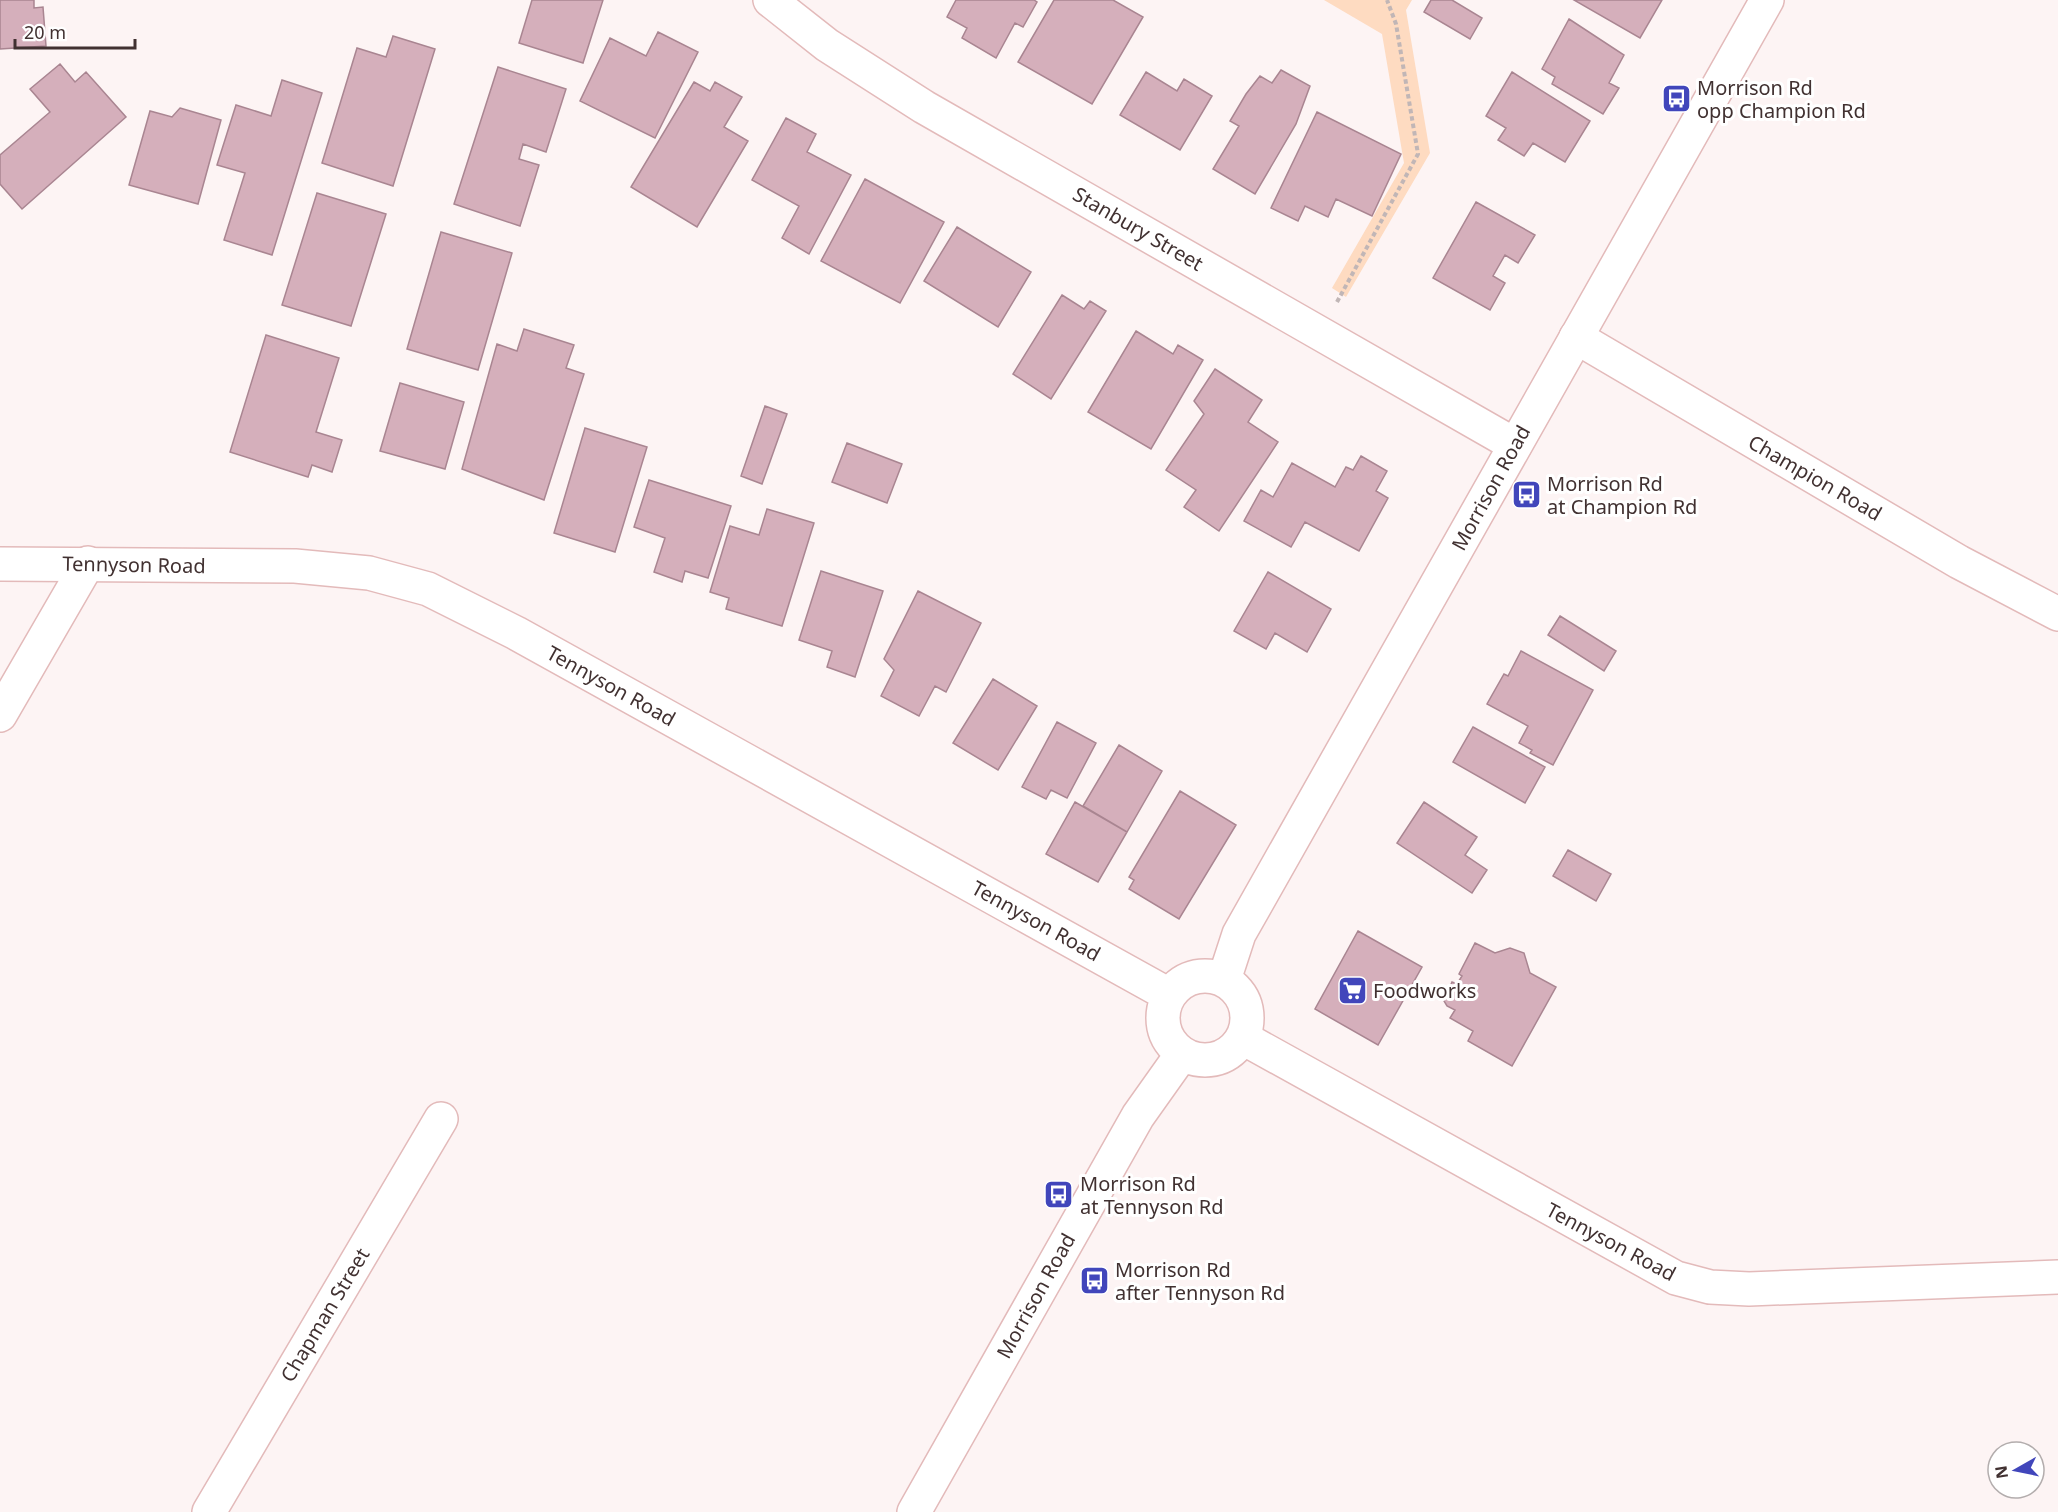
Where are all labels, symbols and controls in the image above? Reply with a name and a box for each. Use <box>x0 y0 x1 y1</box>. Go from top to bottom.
scale bar <box>15 12 135 50</box>
text: 20 m <box>24 20 66 44</box>
place label: Morrison Rd opp Champion Rd <box>1697 74 1866 124</box>
bus stop icon: Morrison Rd opp Champion Rd <box>1660 83 1692 115</box>
street label: Stanbury Street <box>1068 180 1208 277</box>
street label: Morrison Road <box>1445 420 1536 555</box>
street label: Champion Road <box>1744 428 1887 527</box>
place label: Morrison Rd at Champion Rd <box>1547 470 1697 520</box>
bus stop icon: Morrison Rd at Champion Rd <box>1510 479 1542 511</box>
street label: Tennyson Road <box>62 550 206 579</box>
street label: Tennyson Road <box>542 639 680 732</box>
street label: Tennyson Road <box>967 874 1105 967</box>
supermarket icon: Foodworks <box>1336 975 1368 1007</box>
place label: Foodworks <box>1373 977 1476 1004</box>
place label: Morrison Rd at Tennyson Rd <box>1080 1170 1224 1220</box>
bus stop icon: Morrison Rd at Tennyson Rd <box>1043 1179 1075 1211</box>
street label: Tennyson Road <box>1542 1196 1681 1287</box>
street label: Morrison Road <box>990 1228 1081 1363</box>
street label: Chapman Street <box>274 1243 375 1387</box>
place label: Morrison Rd after Tennyson Rd <box>1115 1256 1285 1306</box>
bus stop icon: Morrison Rd after Tennyson Rd <box>1078 1265 1110 1297</box>
north arrow <box>1986 1440 2046 1500</box>
text: N <box>1989 1464 2013 1480</box>

